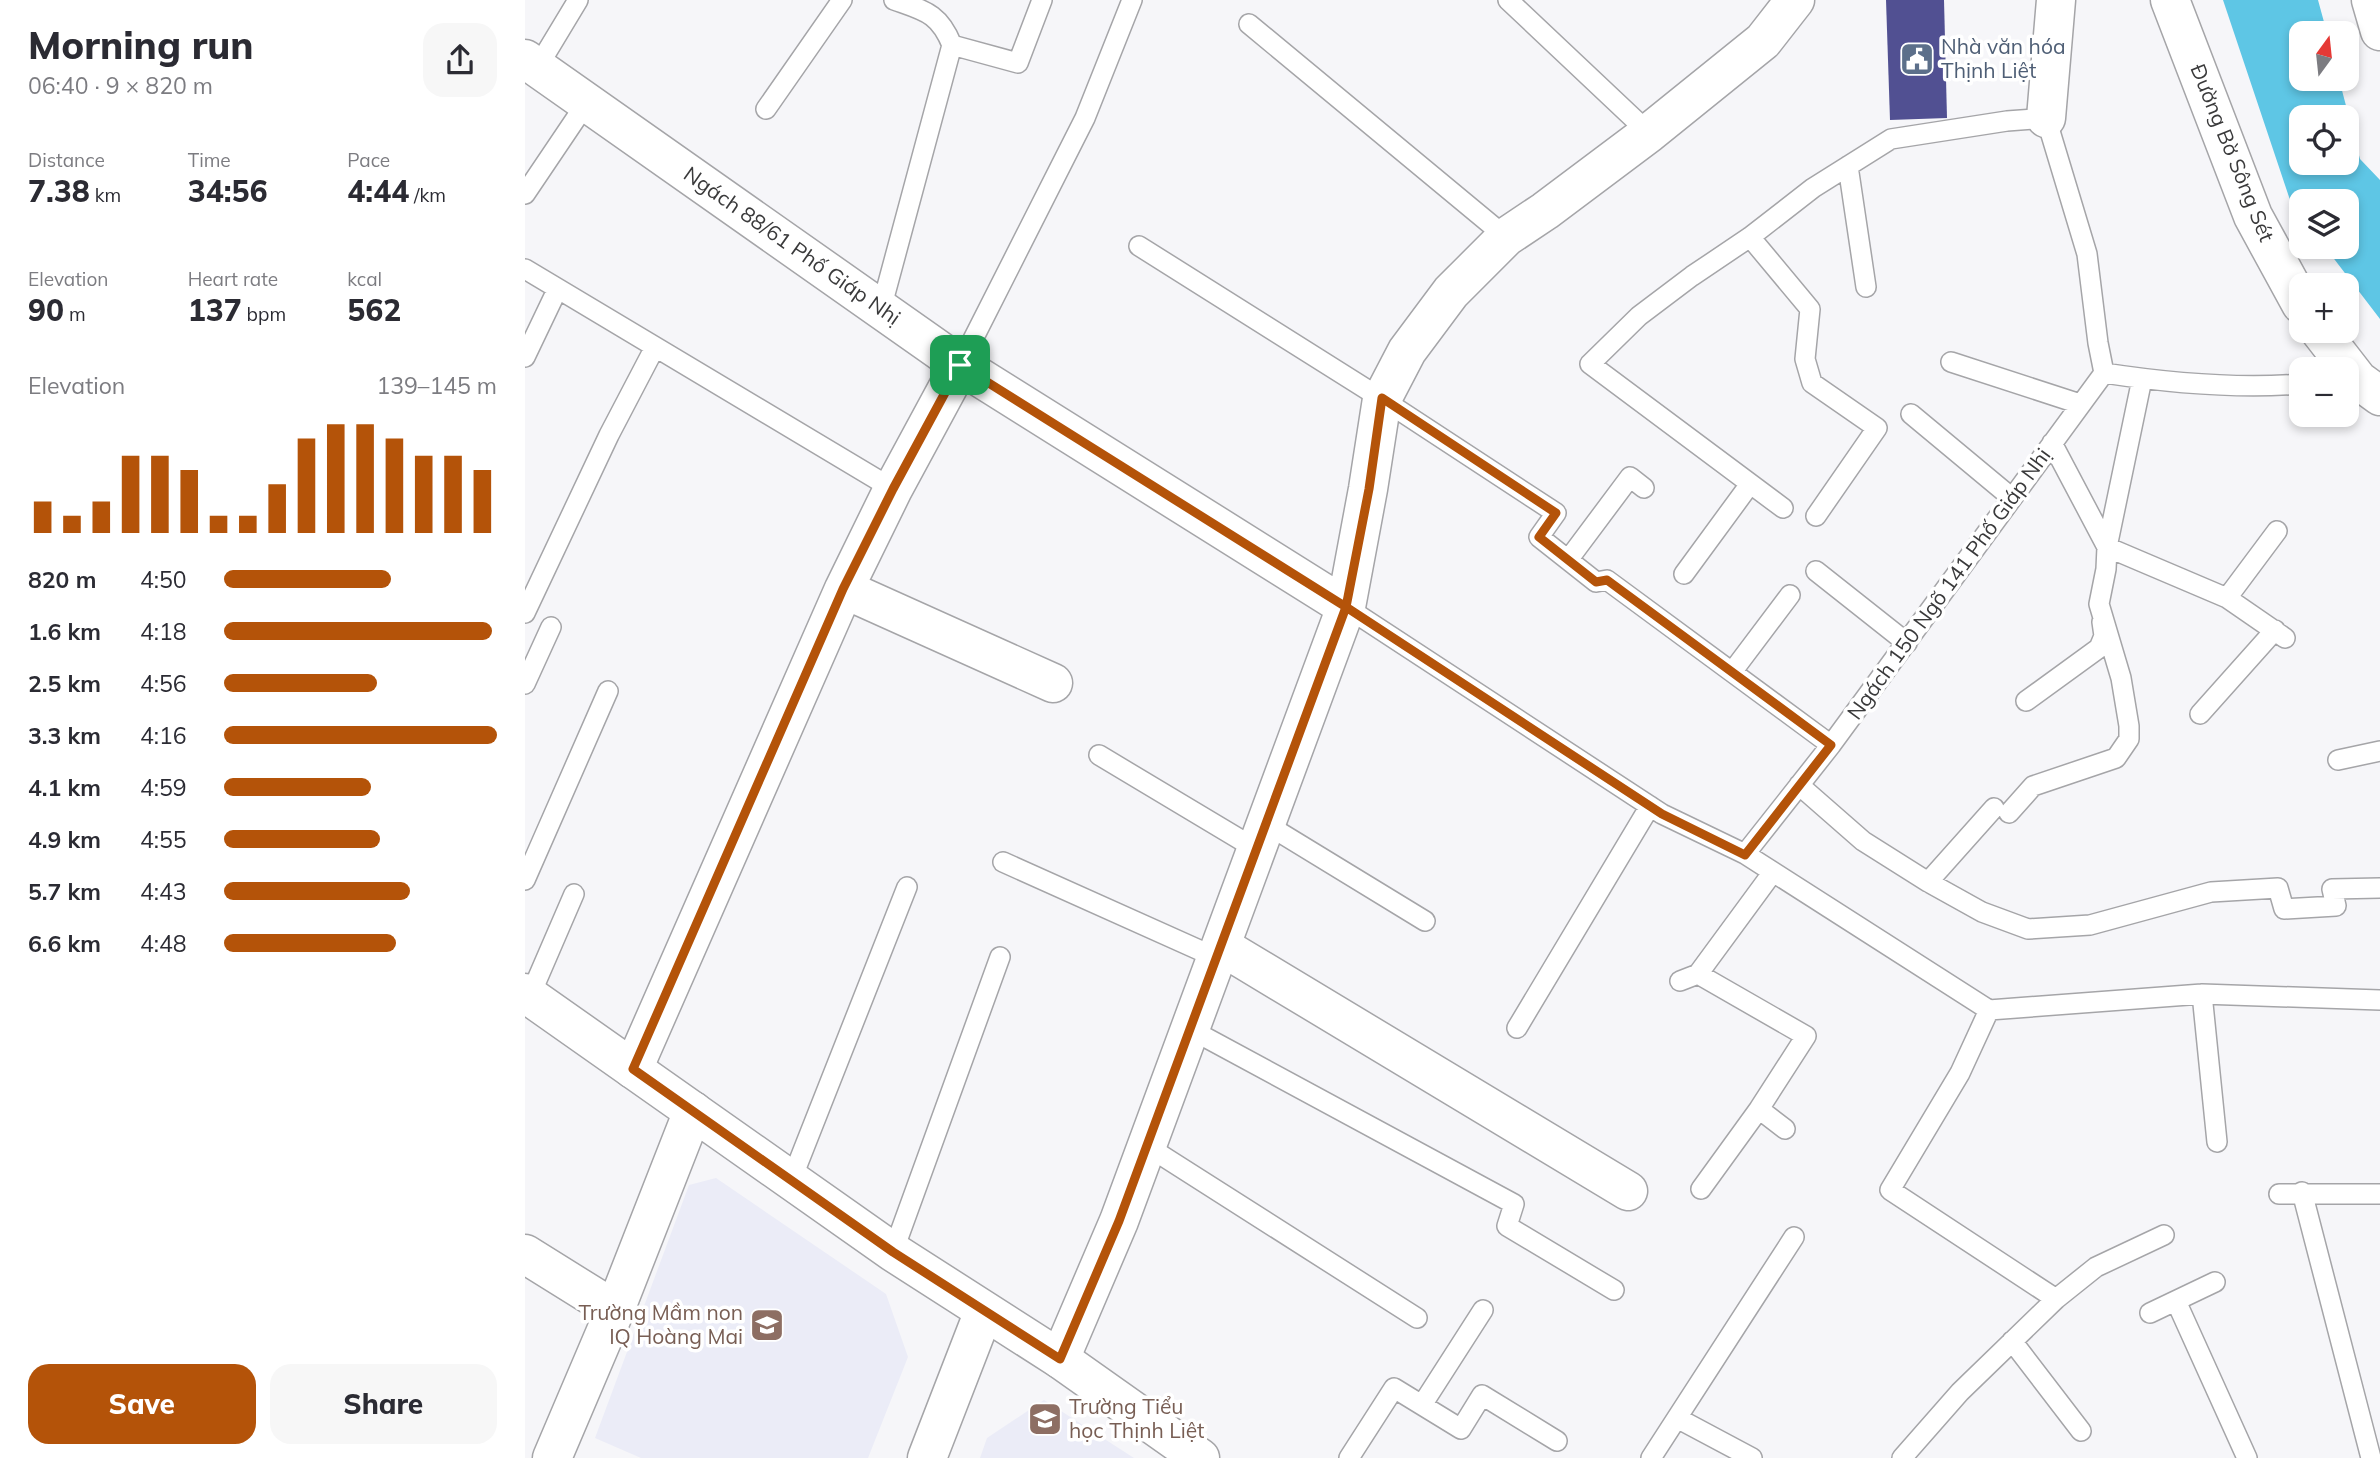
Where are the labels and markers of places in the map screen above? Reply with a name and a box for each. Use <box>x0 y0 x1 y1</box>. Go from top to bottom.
place label: Nhà văn hóa Thịnh Liệt <box>1941 33 2066 83</box>
public building icon: Nhà văn hóa Thịnh Liệt <box>1898 40 1936 78</box>
pin <box>930 335 990 395</box>
place label: Trường Mầm non IQ Hoàng Mai <box>579 1299 743 1349</box>
school or university icon: Trường Mầm non IQ Hoàng Mai <box>748 1306 786 1344</box>
place label: Trường Tiểu học Thịnh Liệt <box>1069 1393 1204 1443</box>
school or university icon: Trường Tiểu học Thịnh Liệt <box>1026 1400 1064 1438</box>

